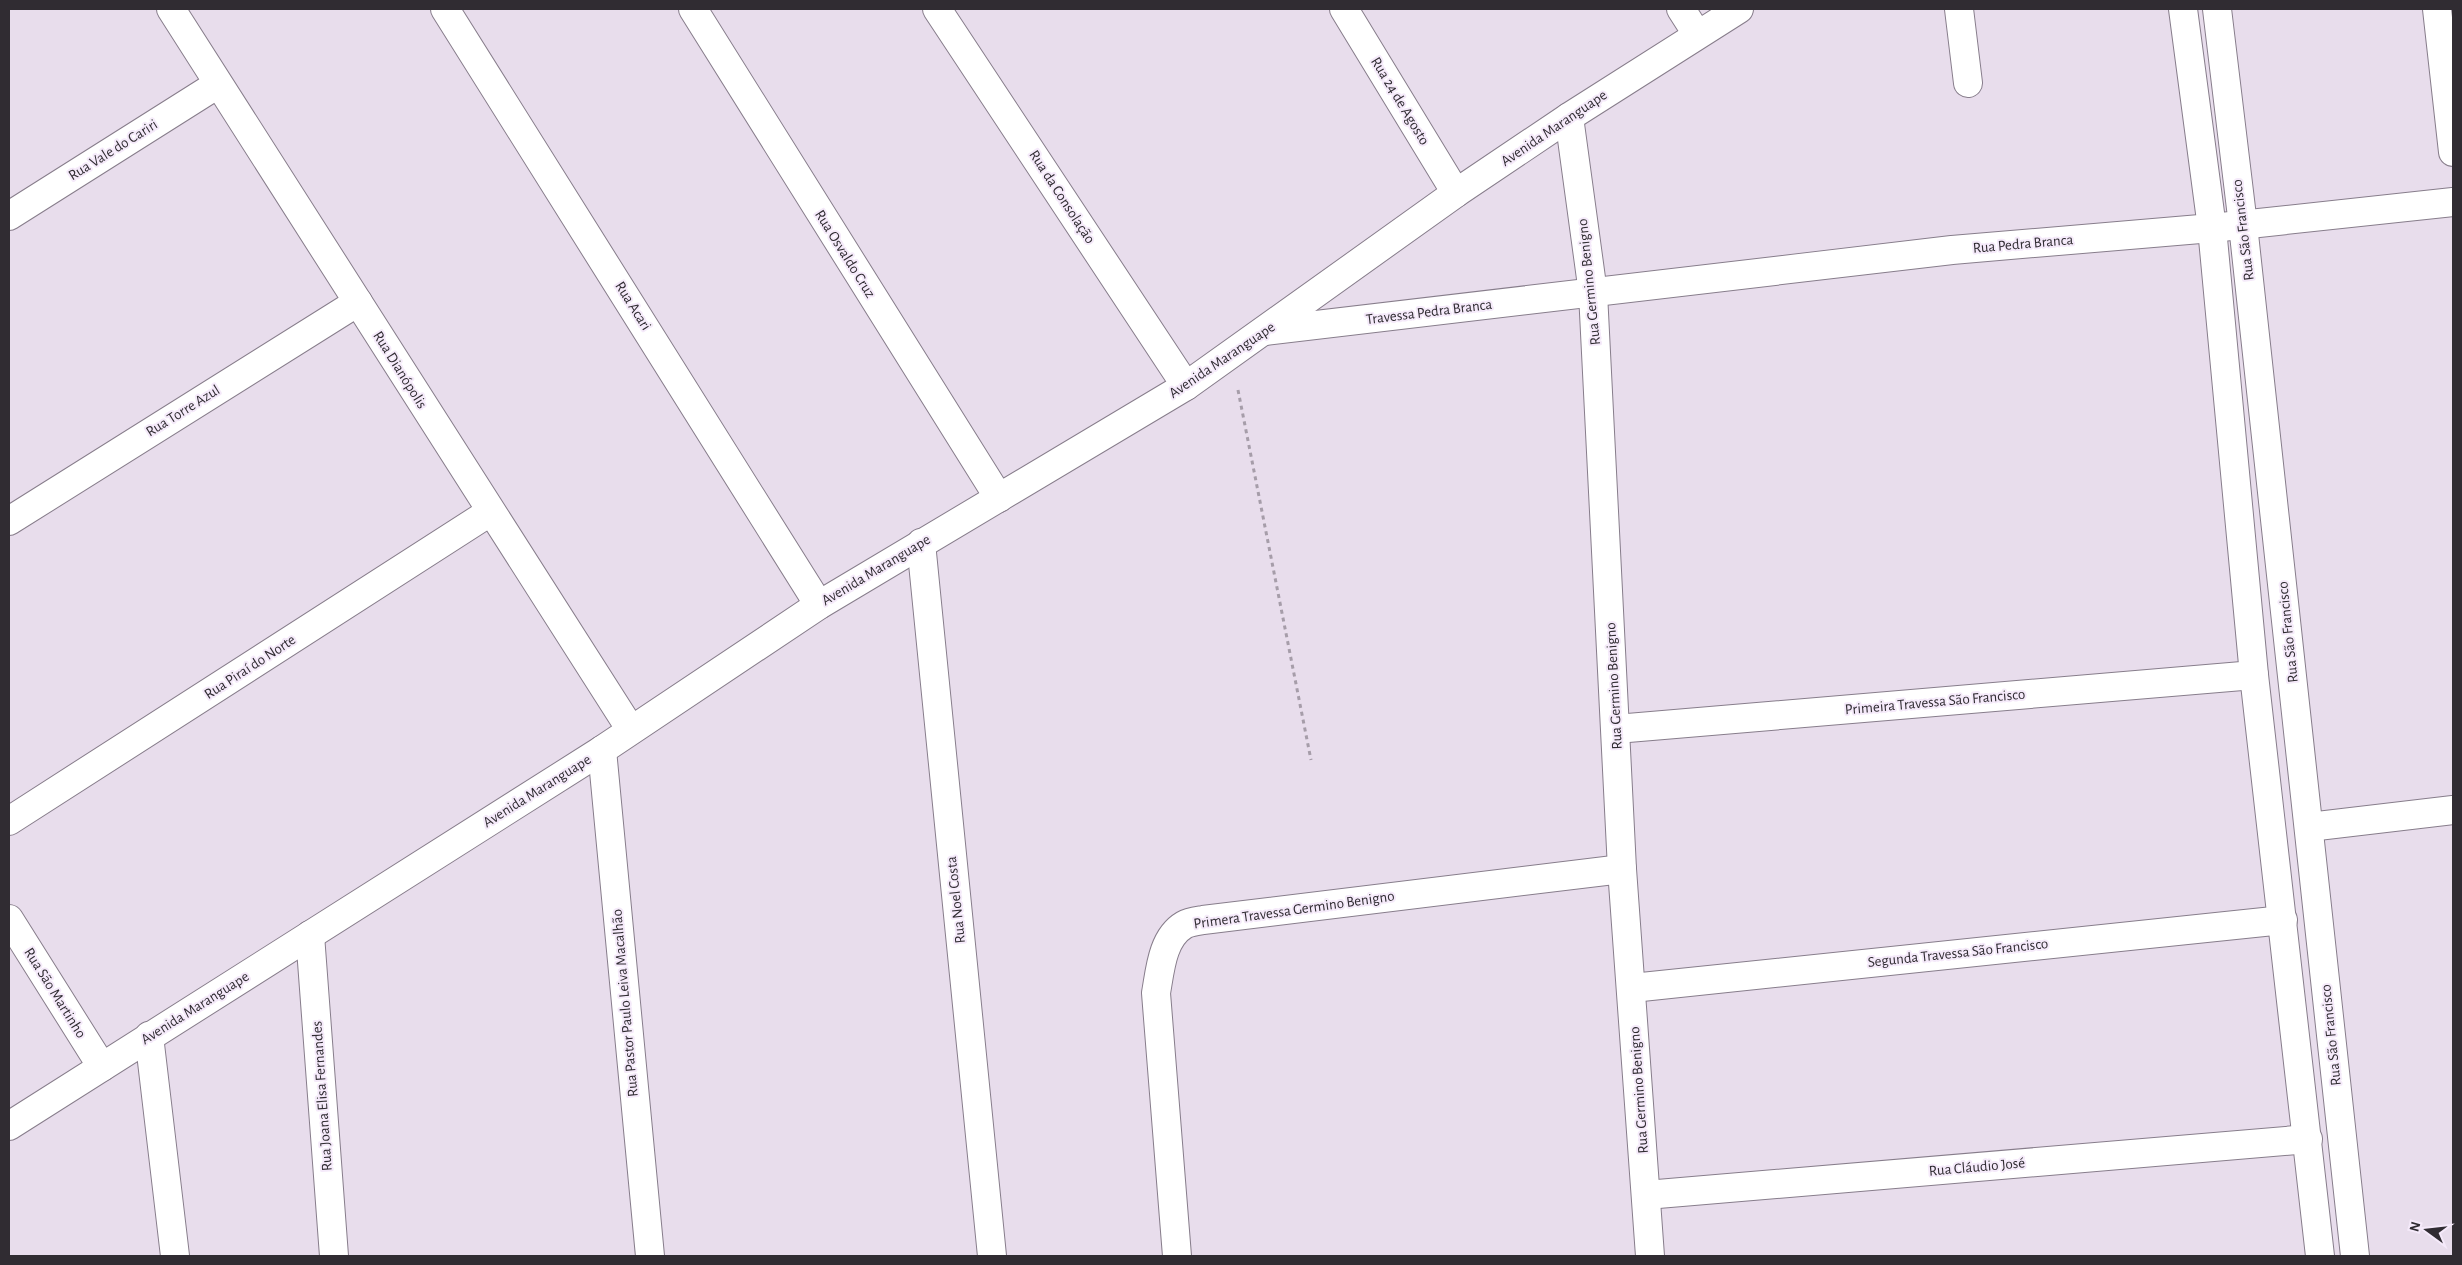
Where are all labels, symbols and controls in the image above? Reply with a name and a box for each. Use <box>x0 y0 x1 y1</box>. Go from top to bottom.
street label: Rua 24 de Agosto <box>1368 54 1432 148</box>
street label: Avenida Maranguape <box>1498 87 1610 169</box>
street label: Rua Vale do Cariri <box>66 117 160 183</box>
street label: Rua da Consolação <box>1026 148 1098 246</box>
street label: Rua São Francisco <box>2229 179 2257 281</box>
street label: Rua Osvaldo Cruz <box>812 207 878 301</box>
street label: Rua Germino Benigno <box>1575 218 1603 346</box>
street label: Rua Pedra Branca <box>1972 232 2074 256</box>
street label: Rua Acari <box>612 279 654 333</box>
street label: Travessa Pedra Branca <box>1365 297 1493 327</box>
street label: Avenida Maranguape <box>1166 319 1278 401</box>
street label: Rua Dianópolis <box>370 329 430 411</box>
street label: Rua Torre Azul <box>143 382 223 440</box>
street label: Avenida Maranguape <box>819 532 933 608</box>
street label: Rua São Francisco <box>2275 581 2301 683</box>
street label: Rua Germino Benigno <box>1603 622 1625 750</box>
street label: Rua Piraí do Norte <box>202 632 298 702</box>
street label: Primeira Travessa São Francisco <box>1844 687 2026 717</box>
street label: Avenida Maranguape <box>480 752 594 830</box>
street label: Rua Noel Costa <box>944 856 968 944</box>
street label: Primera Travessa Germino Benigno <box>1193 888 1395 932</box>
street label: Rua Pastor Paulo Leiva Macalhão <box>609 908 641 1098</box>
street label: Segunda Travessa São Francisco <box>1867 936 2049 970</box>
street label: Rua São Martinho <box>21 945 89 1041</box>
street label: Avenida Maranguape <box>138 969 252 1047</box>
street label: Rua São Francisco <box>2318 984 2344 1086</box>
street label: Rua Joana Elisa Fernandes <box>309 1020 335 1172</box>
street label: Rua Germino Benigno <box>1627 1026 1651 1154</box>
street label: Rua Cláudio José <box>1928 1155 2026 1179</box>
north arrow <box>2402 1205 2452 1255</box>
text: N <box>2407 1220 2423 1233</box>

